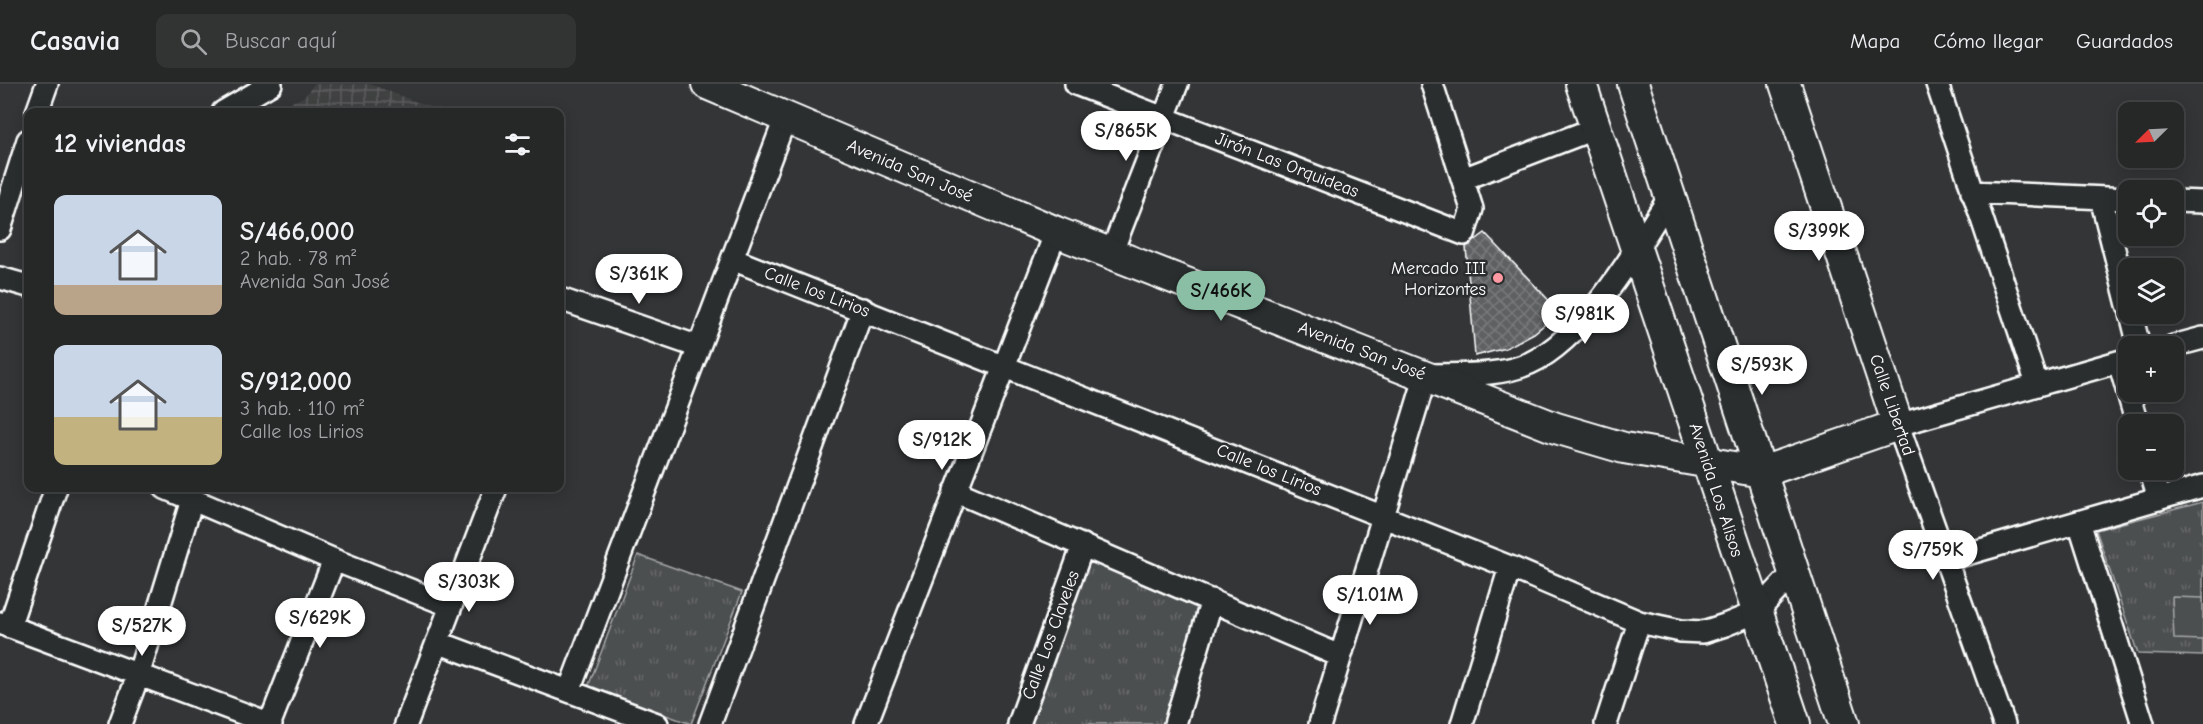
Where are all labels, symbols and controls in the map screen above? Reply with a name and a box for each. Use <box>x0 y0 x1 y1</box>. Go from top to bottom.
search box <box>156 14 576 68</box>
text: Casavia <box>30 25 120 57</box>
icon: search <box>177 25 210 58</box>
text: Buscar aquí <box>225 28 336 54</box>
text: Mapa <box>1850 29 1900 53</box>
text: Cómo llegar <box>1933 29 2043 53</box>
text: Guardados <box>2076 29 2173 53</box>
north arrow <box>2118 102 2184 168</box>
map controls <box>2118 102 2184 480</box>
pin: S/865K <box>1077 111 1175 162</box>
text: S/865K <box>1095 119 1157 142</box>
icon: filters <box>501 128 534 161</box>
street label: Jirón Las Orquideas <box>1212 128 1362 202</box>
text: 12 viviendas <box>54 129 186 159</box>
street label: Avenida San José <box>844 135 976 207</box>
button: locate <box>2118 180 2184 246</box>
pin: S/399K <box>1770 211 1868 262</box>
text: S/466,000 <box>240 217 355 247</box>
icon: home <box>102 219 174 291</box>
text: S/399K <box>1788 219 1850 242</box>
text: 2 hab. · 78 m² <box>240 247 356 270</box>
pin: S/361K <box>590 254 688 305</box>
place label: Mercado III Horizontes <box>1391 258 1486 300</box>
button: layers <box>2118 258 2184 324</box>
text: S/361K <box>609 262 669 285</box>
street label: Calle los Lirios <box>761 262 873 322</box>
text: Avenida San José <box>240 270 390 293</box>
pin: S/466K <box>1172 271 1270 322</box>
marker: Mercado III Horizontes <box>1491 271 1505 285</box>
text: S/466K <box>1190 279 1252 302</box>
pin: S/981K <box>1536 294 1634 345</box>
text: S/981K <box>1555 302 1615 325</box>
street label: Avenida San José <box>1295 317 1429 385</box>
button: + <box>2118 336 2184 402</box>
pin: S/593K <box>1713 345 1811 396</box>
street label: Calle Libertad <box>1865 352 1919 458</box>
text: S/593K <box>1731 353 1793 376</box>
text: S/912,000 <box>240 367 352 397</box>
icon: home <box>102 369 174 441</box>
text: 3 hab. · 110 m² <box>240 397 364 420</box>
button: − <box>2118 414 2184 480</box>
text: Calle los Lirios <box>240 420 364 443</box>
pin: S/912K <box>893 420 991 471</box>
street label: Avenida Los Alisos <box>1684 420 1748 560</box>
text: S/912K <box>912 428 972 451</box>
street label: Calle los Lirios <box>1213 439 1325 501</box>
pin: S/759K <box>1884 530 1982 581</box>
text: S/759K <box>1902 538 1964 561</box>
pin: S/303K <box>420 562 518 613</box>
street label: Calle Los Claveles <box>1018 568 1084 702</box>
text: S/303K <box>438 570 500 593</box>
pin: S/1.01M <box>1315 575 1425 626</box>
text: S/1.01M <box>1337 583 1403 606</box>
pin: S/629K <box>271 598 369 649</box>
pin: S/527K <box>93 606 191 657</box>
text: S/629K <box>289 606 351 629</box>
text: S/527K <box>112 614 172 637</box>

